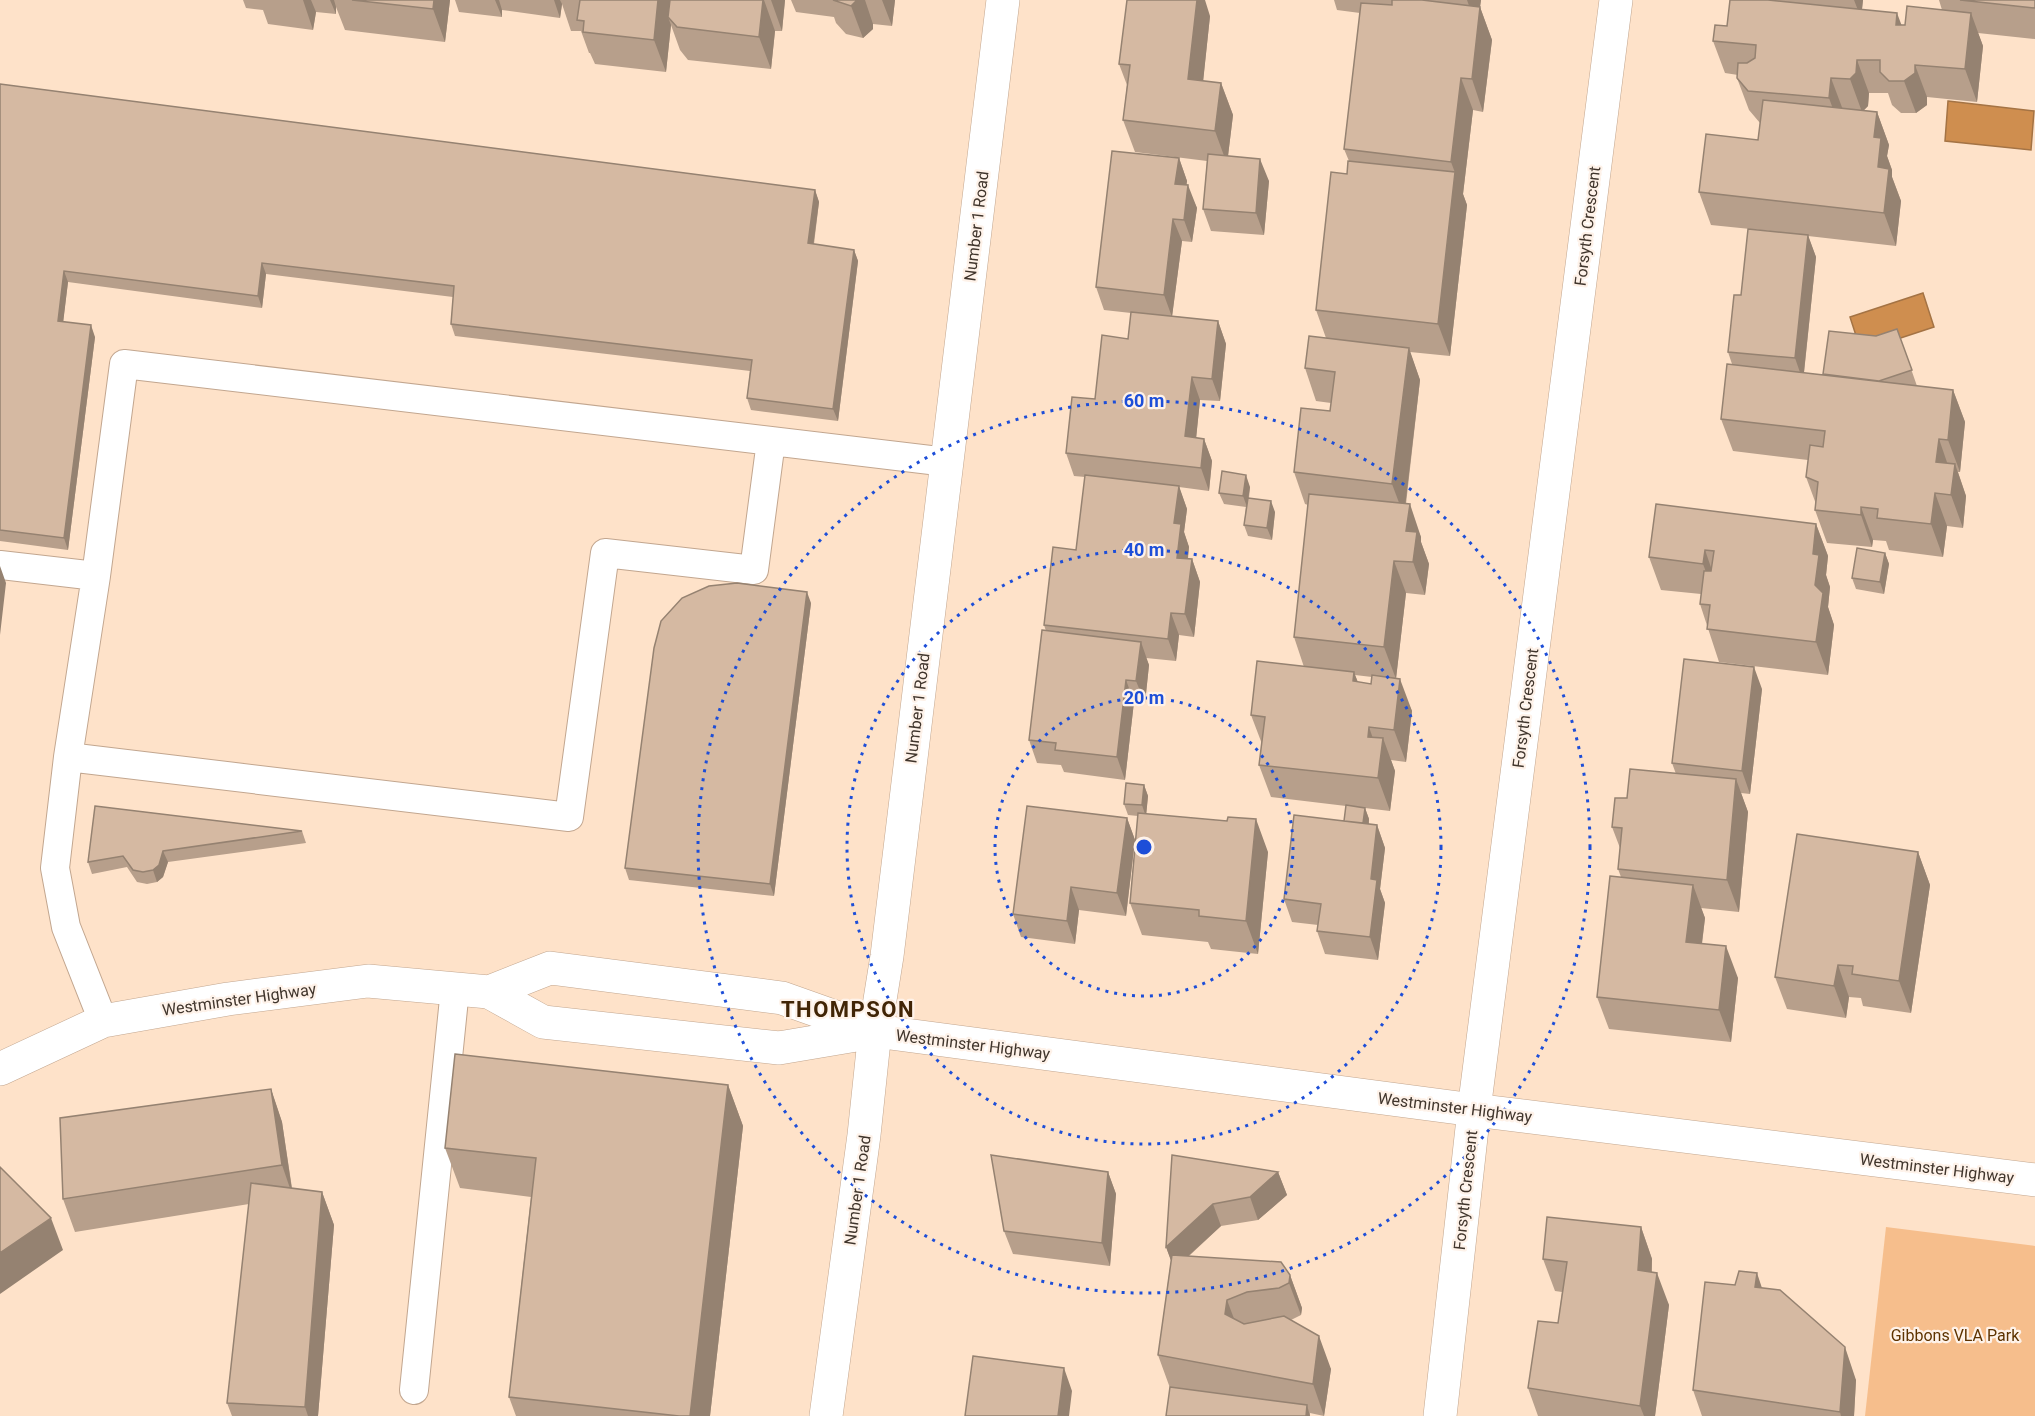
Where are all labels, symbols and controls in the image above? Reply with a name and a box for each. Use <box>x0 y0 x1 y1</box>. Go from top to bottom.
street label: Forsyth Crescent <box>1571 165 1604 287</box>
street label: Number 1 Road <box>960 170 993 282</box>
text: 60 m <box>1124 390 1164 411</box>
text: 40 m <box>1124 539 1164 560</box>
street label: Forsyth Crescent <box>1509 647 1542 769</box>
street label: Number 1 Road <box>901 652 934 764</box>
text: 20 m <box>1124 687 1164 708</box>
centre of rings <box>1134 837 1154 857</box>
street label: Westminster Highway <box>161 979 318 1020</box>
district label: THOMPSON <box>781 997 915 1022</box>
street label: Westminster Highway <box>895 1026 1052 1063</box>
street label: Westminster Highway <box>1377 1089 1534 1126</box>
street label: Forsyth Crescent <box>1450 1129 1481 1251</box>
street label: Number 1 Road <box>840 1134 875 1246</box>
street label: Westminster Highway <box>1859 1150 2016 1187</box>
park label: Gibbons VLA Park <box>1891 1326 2020 1345</box>

